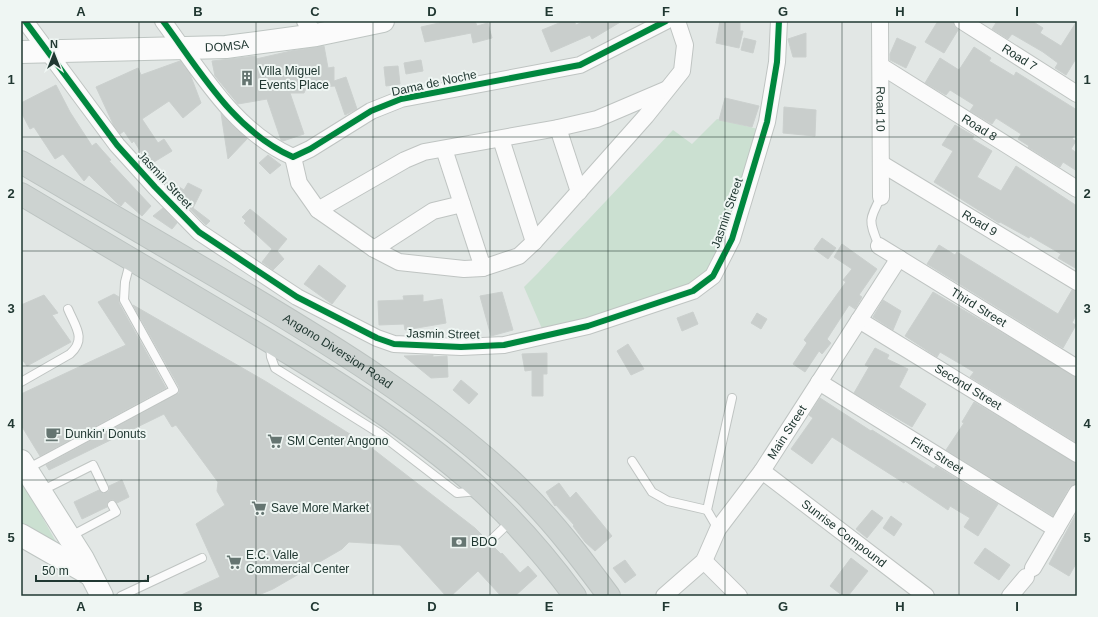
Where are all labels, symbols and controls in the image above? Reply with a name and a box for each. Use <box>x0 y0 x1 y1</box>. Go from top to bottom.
text: A <box>76 4 86 19</box>
text: B <box>193 4 203 19</box>
text: C <box>310 4 320 19</box>
text: D <box>427 4 437 19</box>
text: E <box>545 4 554 19</box>
text: F <box>662 4 670 19</box>
text: G <box>778 4 788 19</box>
text: H <box>895 4 905 19</box>
text: I <box>1015 4 1019 19</box>
north arrow <box>34 34 74 74</box>
street label: DOMSA <box>205 37 250 55</box>
text: N <box>50 38 58 50</box>
street label: Road 7 <box>999 41 1040 74</box>
place label: Villa Miguel Events Place <box>259 64 329 92</box>
street label: Dama de Noche <box>390 67 478 99</box>
building icon: Villa Miguel Events Place <box>238 69 256 87</box>
text: 1 <box>7 72 15 87</box>
text: 1 <box>1083 72 1091 87</box>
street label: Road 10 <box>873 86 888 132</box>
street label: Road 8 <box>959 111 1000 144</box>
street label: Jasmin Street <box>135 148 196 212</box>
street label: Jasmin Street <box>708 175 746 250</box>
text: 2 <box>7 186 15 201</box>
text: 2 <box>1083 186 1091 201</box>
street label: Road 9 <box>959 207 1000 239</box>
street label: Third Street <box>948 285 1010 330</box>
text: 3 <box>7 301 15 316</box>
text: 3 <box>1083 301 1091 316</box>
street label: Angono Diversion Road <box>281 311 395 391</box>
street label: Jasmin Street <box>406 326 480 342</box>
street label: Second Street <box>932 361 1005 413</box>
street label: Main Street <box>764 402 810 462</box>
text: 4 <box>7 416 15 431</box>
text: 4 <box>1083 416 1091 431</box>
cafe icon: Dunkin' Donuts <box>44 425 62 443</box>
place label: Dunkin' Donuts <box>65 427 146 441</box>
supermarket icon: SM Center Angono <box>266 432 284 450</box>
place label: SM Center Angono <box>287 434 389 448</box>
street label: First Street <box>908 434 966 477</box>
street label: Sunrise Compound <box>799 497 889 570</box>
supermarket icon: Save More Market <box>250 499 268 517</box>
place label: Save More Market <box>271 501 370 515</box>
text: 5 <box>7 530 15 545</box>
text: 5 <box>1083 530 1091 545</box>
bank icon: BDO <box>450 533 468 551</box>
place label: BDO <box>471 535 497 549</box>
place label: E.C. Valle Commercial Center <box>246 548 349 576</box>
supermarket icon: E.C. Valle Commercial Center <box>225 553 243 571</box>
scale bar <box>36 557 148 583</box>
text: 50 m <box>42 564 69 578</box>
text: A <box>76 599 86 614</box>
text: B <box>193 599 203 614</box>
text: C <box>310 599 320 614</box>
text: D <box>427 599 437 614</box>
text: E <box>545 599 554 614</box>
text: F <box>662 599 670 614</box>
text: G <box>778 599 788 614</box>
text: H <box>895 599 905 614</box>
text: I <box>1015 599 1019 614</box>

